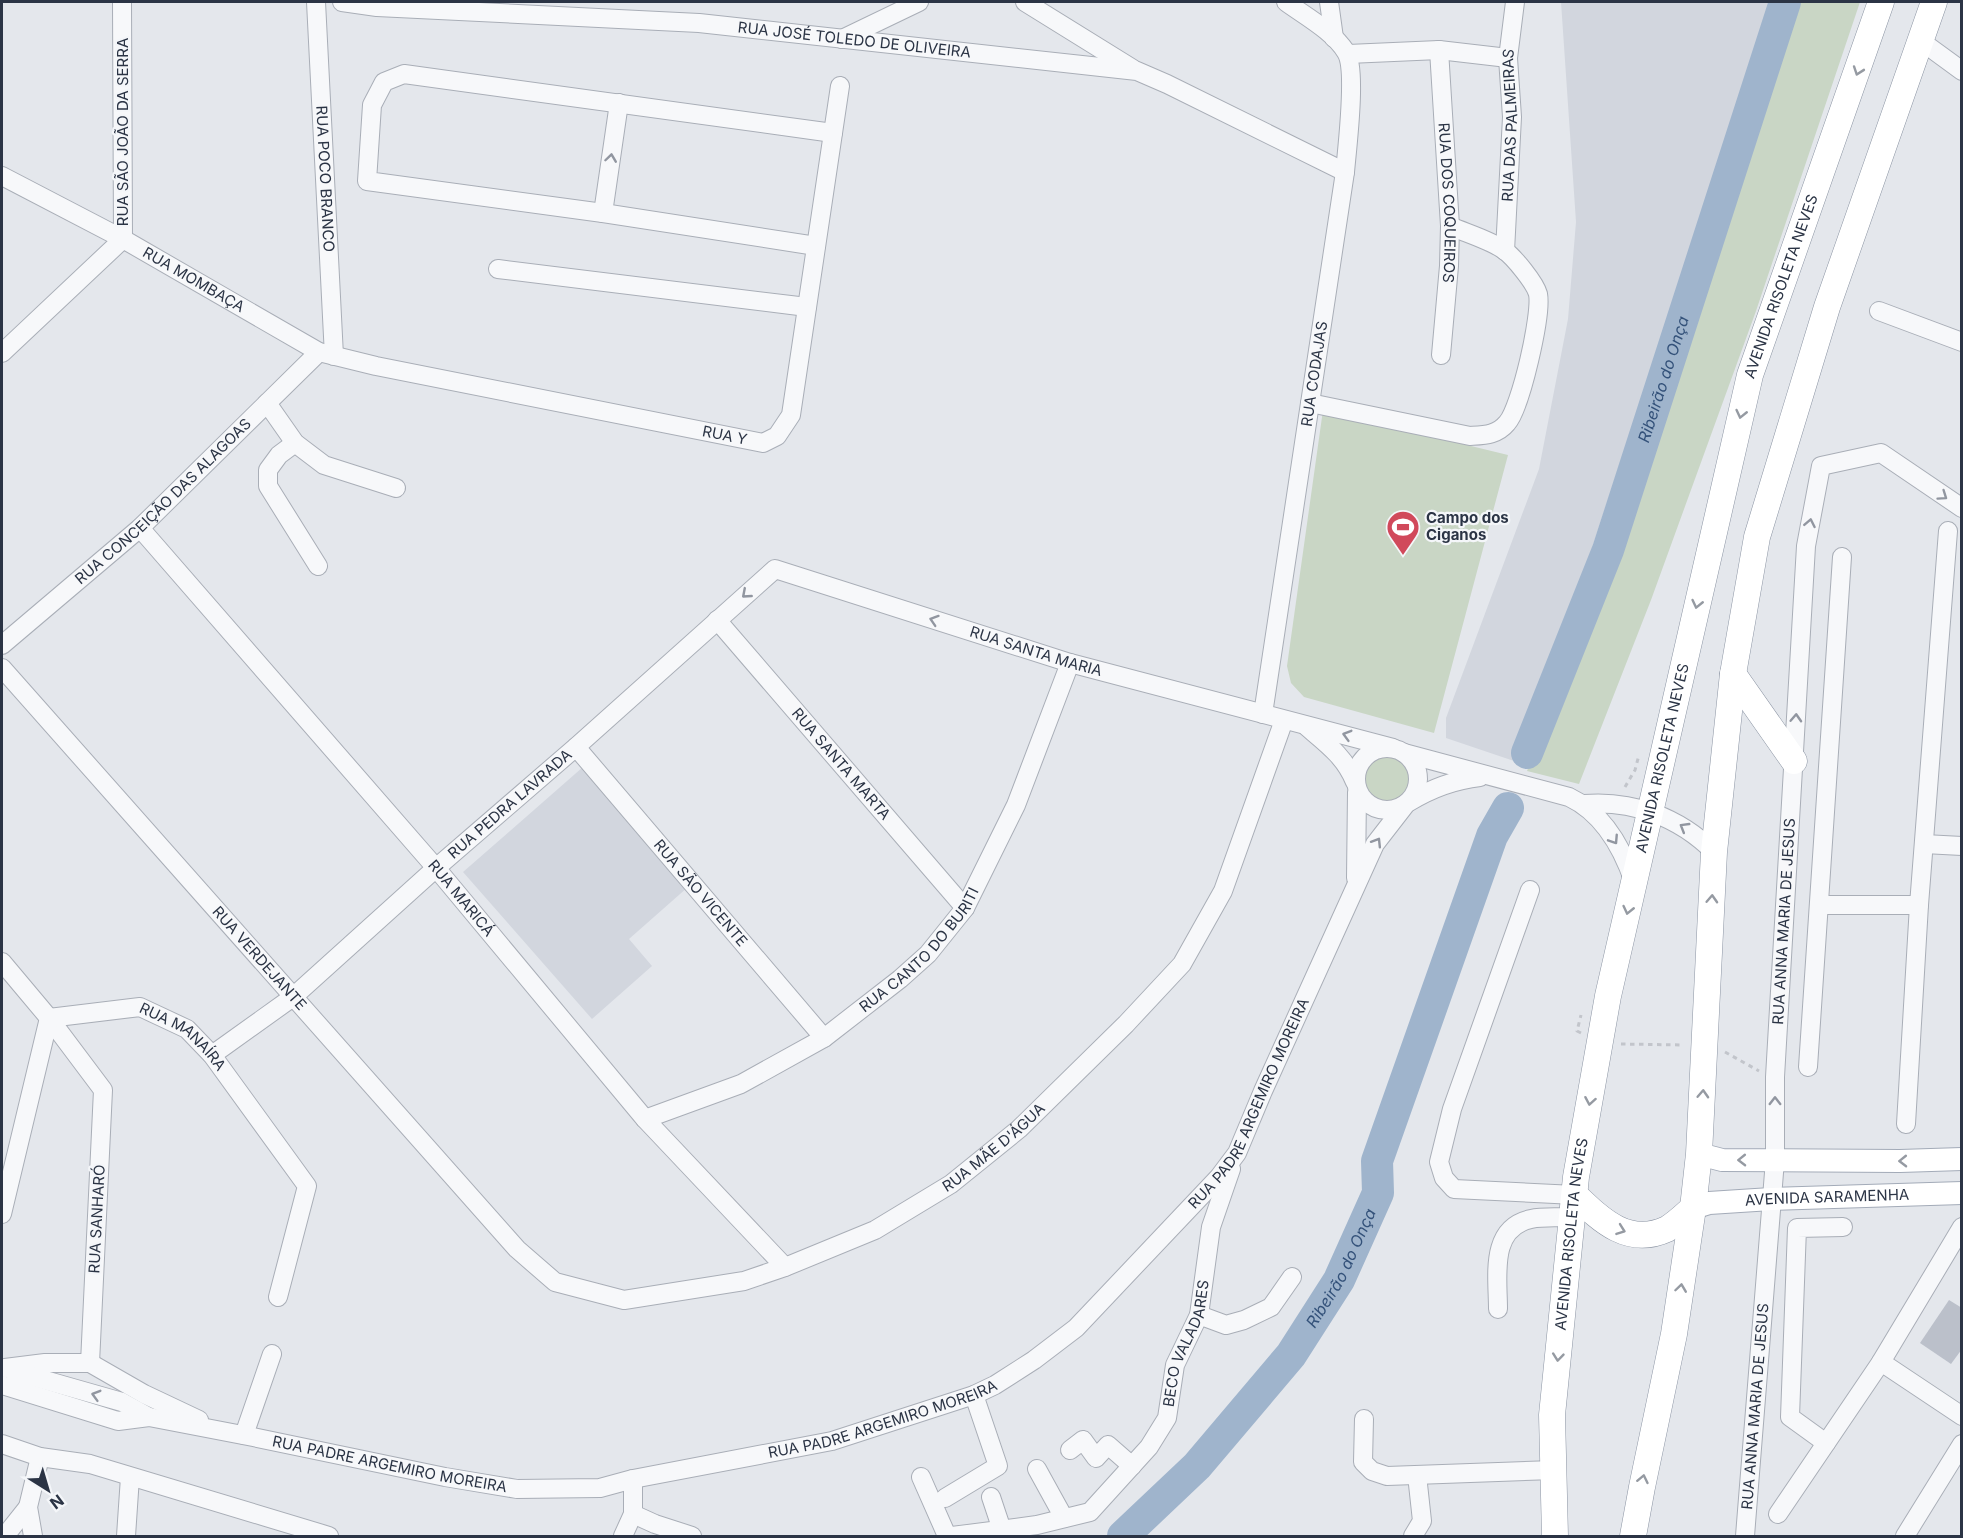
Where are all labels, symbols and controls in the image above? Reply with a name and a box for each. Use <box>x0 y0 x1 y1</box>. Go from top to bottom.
street label: RUA JOSÉ TOLEDO DE OLIVEIRA <box>737 17 972 62</box>
street label: RUA SÃO JOÃO DA SERRA <box>113 38 132 226</box>
street label: RUA DAS PALMEIRAS <box>1498 48 1521 202</box>
one-way arrow <box>1853 65 1866 76</box>
street label: RUA POCO BRANCO <box>312 105 339 252</box>
street label: RUA DOS COQUEIROS <box>1435 122 1460 284</box>
one-way arrow <box>605 154 617 163</box>
street label: AVENIDA RISOLETA NEVES <box>1740 192 1822 381</box>
street label: RUA MOMBAÇA <box>140 243 248 316</box>
water label: Ribeirão do Onça <box>1633 313 1693 445</box>
street label: RUA CODAJAS <box>1297 320 1331 428</box>
one-way arrow <box>1736 409 1749 419</box>
street label: RUA CONCEIÇÃO DAS ALAGOAS <box>71 414 255 588</box>
street label: RUA Y <box>701 421 749 449</box>
one-way arrow <box>1936 489 1947 500</box>
place label: Campo dos Ciganos <box>1426 508 1509 544</box>
sports icon: Campo dos Ciganos <box>1385 509 1421 556</box>
one-way arrow <box>1803 519 1816 529</box>
one-way arrow <box>742 587 753 598</box>
one-way arrow <box>1692 599 1705 609</box>
one-way arrow <box>929 614 940 627</box>
street label: RUA SANTA MARIA <box>968 622 1104 680</box>
street label: AVENIDA RISOLETA NEVES <box>1631 662 1693 855</box>
street label: RUA SANTA MARTA <box>788 704 895 824</box>
one-way arrow <box>1789 713 1802 722</box>
one-way arrow <box>1342 730 1352 743</box>
street label: RUA PEDRA LAVRADA <box>444 745 576 862</box>
street label: RUA ANNA MARIA DE JESUS <box>1768 818 1799 1025</box>
one-way arrow <box>1680 823 1690 835</box>
one-way arrow <box>1607 833 1618 844</box>
street label: RUA SÃO VICENTE <box>650 835 752 950</box>
one-way arrow <box>1370 838 1382 848</box>
street label: RUA MARICÁ <box>424 856 499 940</box>
street label: RUA CANTO DO BURITI <box>855 884 983 1016</box>
one-way arrow <box>1706 895 1719 904</box>
street label: RUA VERDEJANTE <box>209 902 311 1014</box>
one-way arrow <box>1622 904 1635 914</box>
street label: RUA PADRE ARGEMIRO MOREIRA <box>1184 995 1313 1213</box>
street label: RUA MANAÍRA <box>137 998 230 1074</box>
one-way arrow <box>1696 1090 1709 1099</box>
one-way arrow <box>1584 1096 1596 1105</box>
one-way arrow <box>1769 1097 1781 1106</box>
street label: RUA MÃE D'ÁGUA <box>939 1099 1049 1196</box>
street label: AVENIDA RISOLETA NEVES <box>1551 1136 1592 1331</box>
one-way arrow <box>1738 1154 1747 1166</box>
one-way arrow <box>1899 1154 1908 1167</box>
street label: RUA SANHARÓ <box>84 1164 109 1274</box>
street label: AVENIDA SARAMENHA <box>1744 1185 1910 1210</box>
water label: Ribeirão do Onça <box>1301 1205 1380 1331</box>
one-way arrow <box>1616 1222 1626 1235</box>
street label: BECO VALADARES <box>1159 1279 1213 1408</box>
one-way arrow <box>1675 1283 1687 1292</box>
street label: RUA ANNA MARIA DE JESUS <box>1737 1302 1773 1510</box>
one-way arrow <box>1552 1352 1565 1361</box>
street label: RUA PADRE ARGEMIRO MOREIRA <box>766 1375 1000 1462</box>
one-way arrow <box>91 1390 102 1402</box>
street label: RUA PADRE ARGEMIRO MOREIRA <box>271 1431 508 1496</box>
north arrow <box>18 1460 78 1520</box>
one-way arrow <box>1636 1474 1649 1484</box>
text: N <box>46 1490 68 1514</box>

